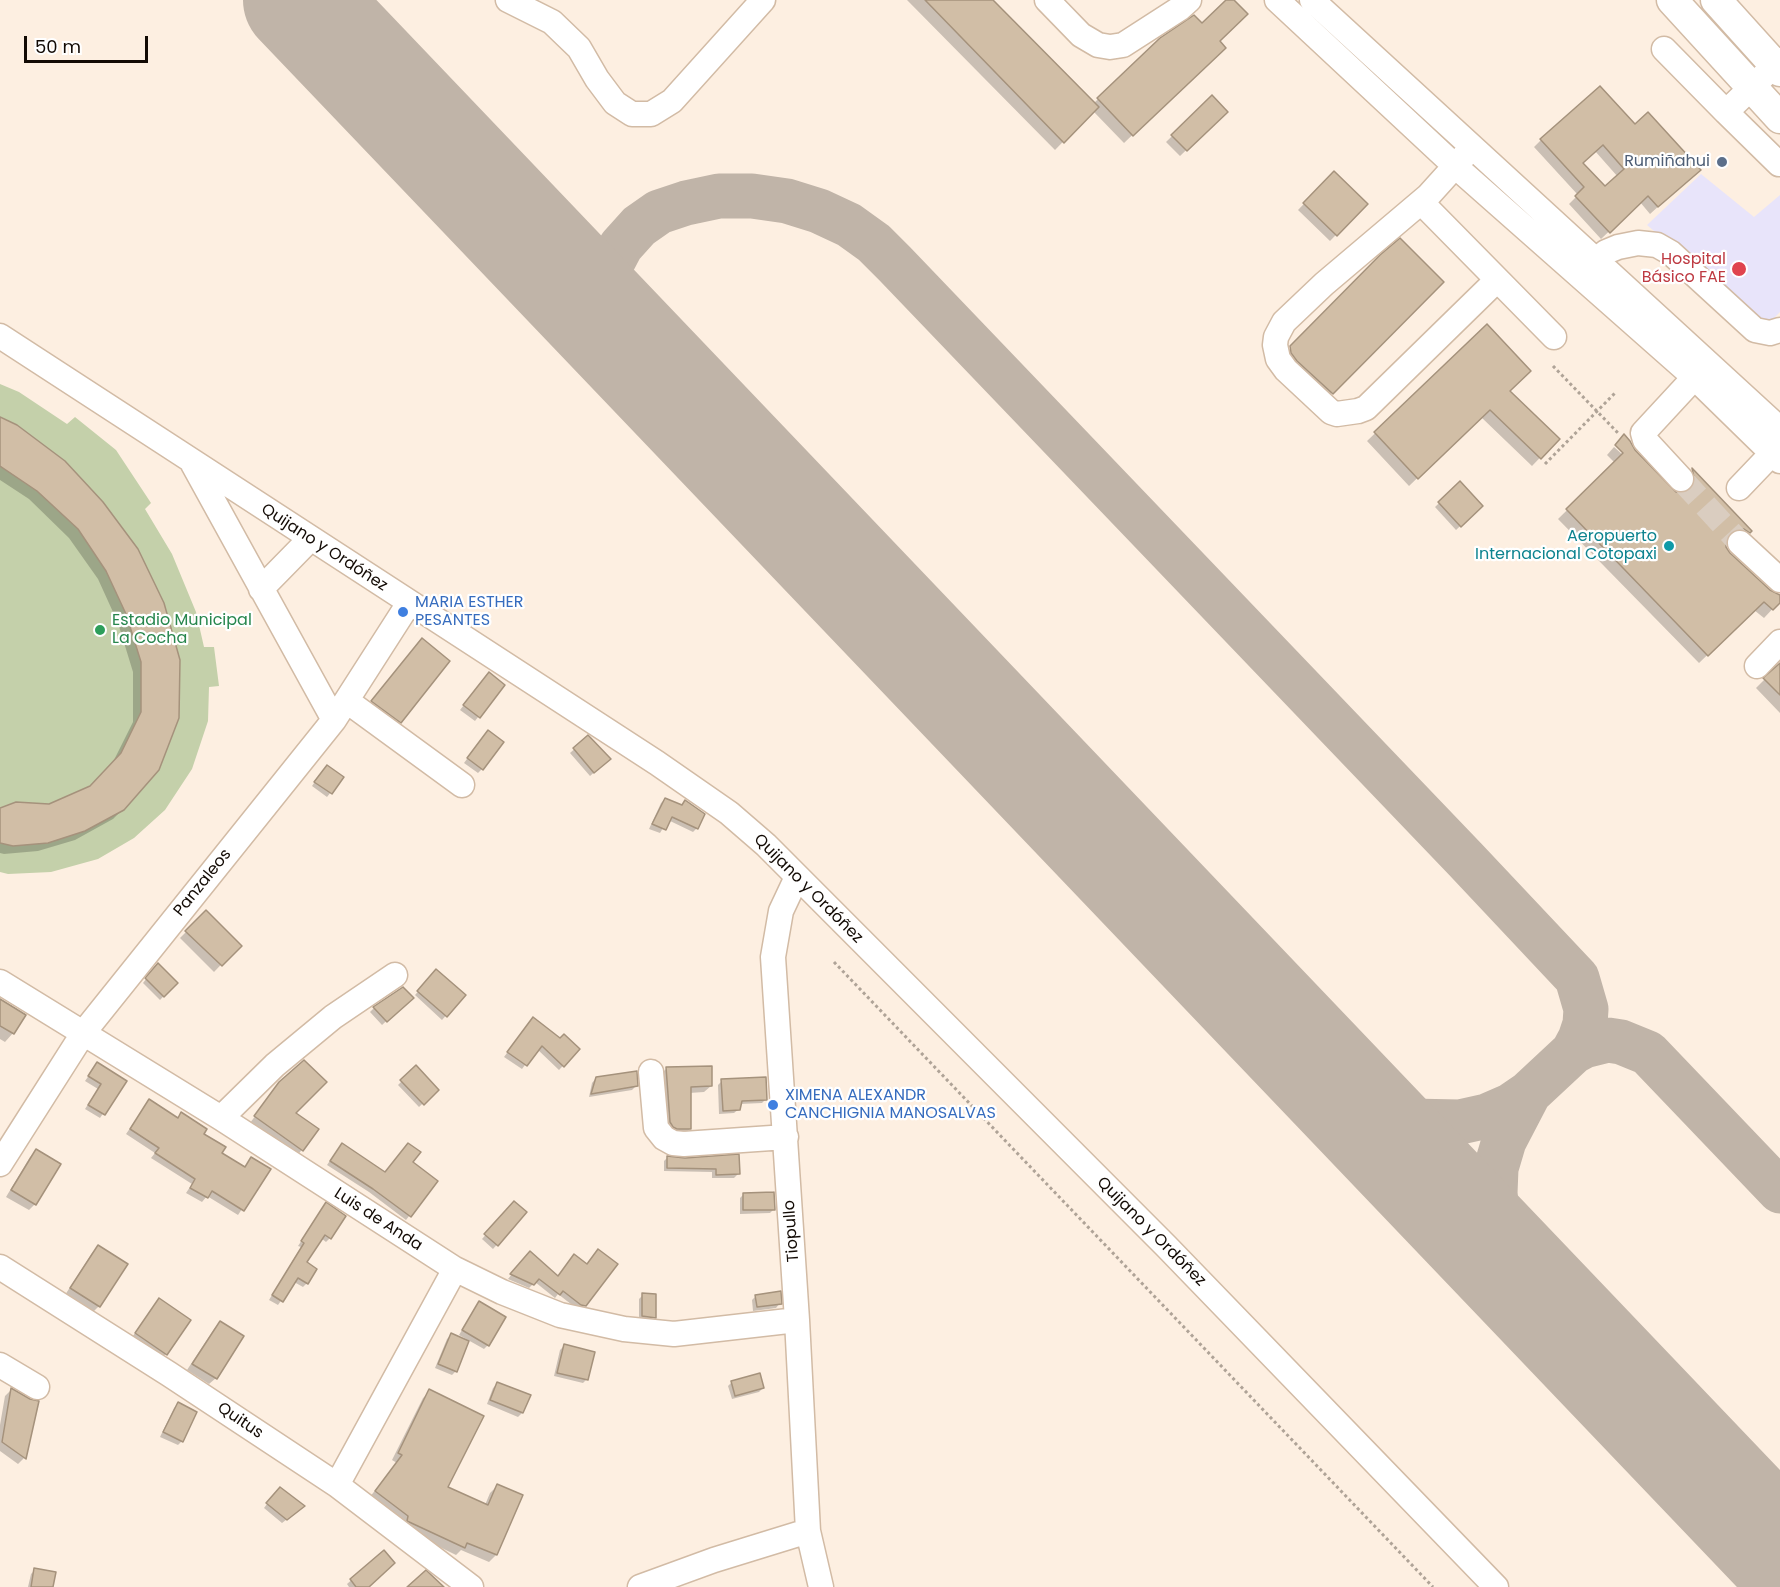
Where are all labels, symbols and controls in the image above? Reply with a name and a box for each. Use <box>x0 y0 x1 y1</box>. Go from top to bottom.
scale bar <box>27 24 152 62</box>
text: 50 m <box>35 34 81 59</box>
place label: Rumiñahui <box>1624 152 1710 172</box>
marker: Rumiñahui <box>1715 155 1729 169</box>
place label: Hospital Básico FAE <box>1642 250 1726 288</box>
marker: Hospital Básico FAE <box>1730 260 1748 278</box>
street label: Quijano y Ordóñez <box>257 500 391 596</box>
place label: Aeropuerto Internacional Cotopaxi <box>1475 527 1657 565</box>
marker: Aeropuerto Internacional Cotopaxi <box>1662 539 1676 553</box>
place label: MARIA ESTHER PESANTES <box>415 593 524 631</box>
marker: MARIA ESTHER PESANTES <box>396 605 410 619</box>
place label: Estadio Municipal La Cocha <box>112 611 252 649</box>
marker: Estadio Municipal La Cocha <box>93 623 107 637</box>
street label: Quijano y Ordóñez <box>749 830 867 948</box>
street label: Panzaleos <box>170 846 236 920</box>
place label: XIMENA ALEXANDR CANCHIGNIA MANOSALVAS <box>785 1086 996 1124</box>
marker: XIMENA ALEXANDR CANCHIGNIA MANOSALVAS <box>766 1098 780 1112</box>
street label: Quijano y Ordóñez <box>1092 1173 1210 1291</box>
street label: Luis de Anda <box>330 1184 426 1256</box>
street label: Tiopullo <box>780 1199 804 1263</box>
street label: Quitus <box>213 1399 267 1443</box>

